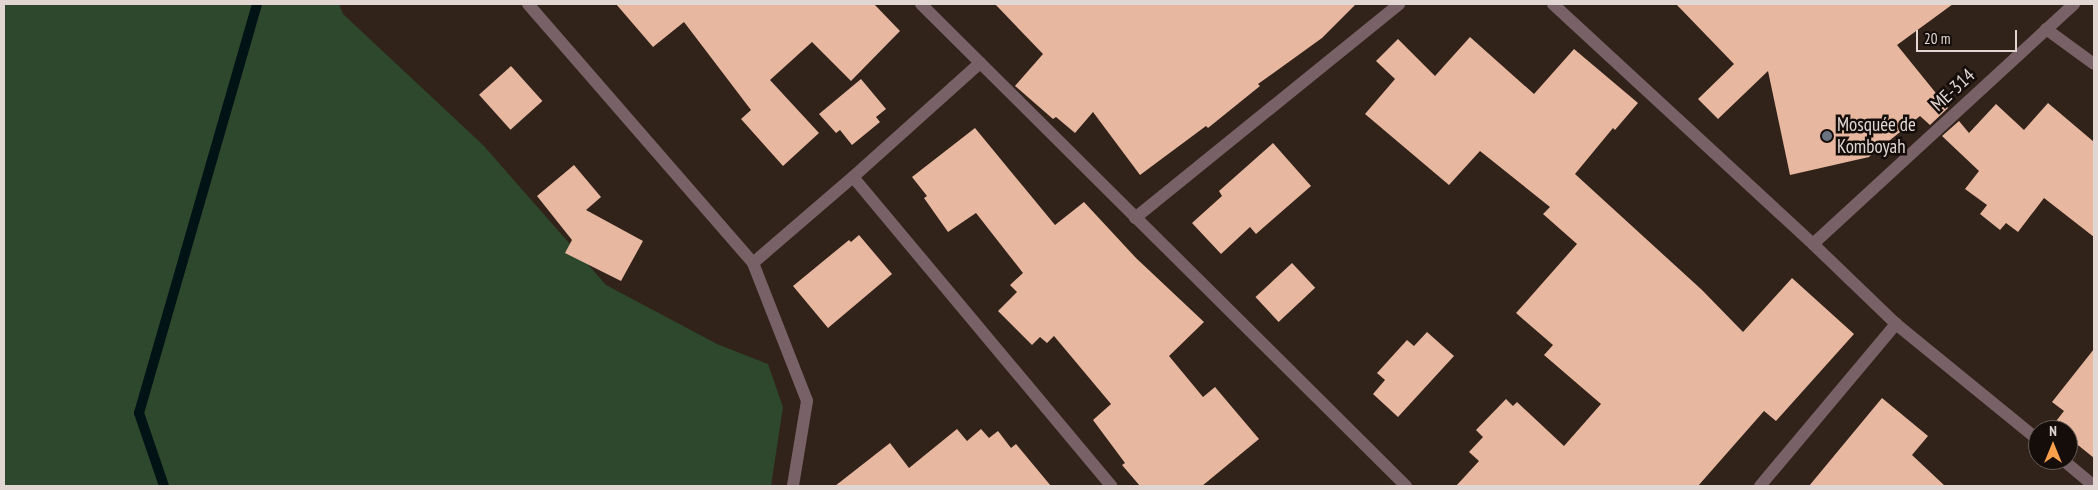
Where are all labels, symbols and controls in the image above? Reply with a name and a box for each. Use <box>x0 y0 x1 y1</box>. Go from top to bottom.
scale bar <box>1918 20 2019 52</box>
text: 20 m <box>1924 29 1950 48</box>
street label: ME-314 <box>1926 64 1980 116</box>
place label: Mosquée de Komboyah <box>1837 114 1916 158</box>
marker: Mosquée de Komboyah <box>1821 130 1833 142</box>
north arrow <box>2028 420 2078 470</box>
text: N <box>2049 422 2057 440</box>

